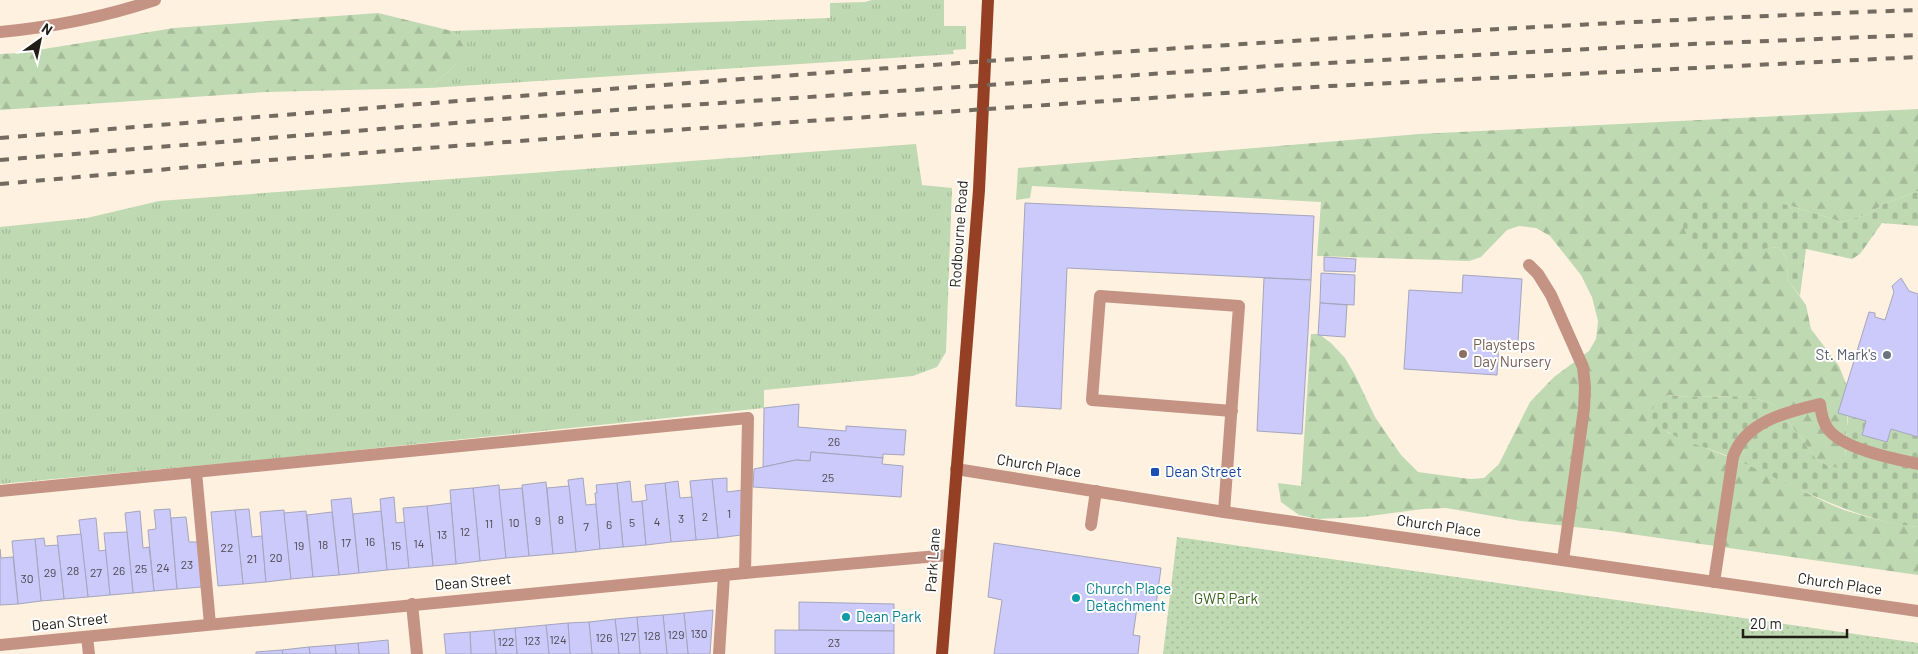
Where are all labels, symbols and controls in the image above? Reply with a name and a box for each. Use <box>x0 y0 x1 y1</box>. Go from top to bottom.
north arrow <box>15 15 65 65</box>
text: N <box>39 19 56 38</box>
street label: Rodbourne Road <box>945 180 971 288</box>
place label: Playsteps Day Nursery <box>1473 335 1551 370</box>
place label: St. Mark's <box>1815 345 1877 363</box>
marker: Playsteps Day Nursery <box>1457 348 1469 360</box>
marker: St. Mark's <box>1881 349 1893 361</box>
house number: 26 <box>828 434 840 448</box>
street label: Church Place <box>996 449 1083 481</box>
place label: Dean Street <box>1165 462 1242 480</box>
marker: Dean Street <box>1149 466 1161 478</box>
house number: 25 <box>822 470 834 484</box>
house number: 1 <box>727 506 731 520</box>
house number: 2 <box>702 509 708 523</box>
street label: Church Place <box>1396 510 1483 540</box>
house number: 3 <box>678 511 684 525</box>
house number: 8 <box>558 512 564 526</box>
house number: 9 <box>535 513 541 527</box>
house number: 4 <box>654 514 660 528</box>
house number: 10 <box>509 515 519 529</box>
house number: 5 <box>629 515 635 529</box>
house number: 11 <box>485 516 493 530</box>
house number: 6 <box>606 517 612 531</box>
house number: 7 <box>583 519 589 533</box>
house number: 12 <box>460 524 470 538</box>
house number: 13 <box>437 527 447 541</box>
street label: Park Lane <box>921 527 943 593</box>
house number: 16 <box>365 534 375 548</box>
house number: 17 <box>341 535 351 549</box>
house number: 14 <box>414 536 424 550</box>
house number: 18 <box>318 537 328 551</box>
house number: 19 <box>294 538 304 552</box>
house number: 15 <box>391 538 401 552</box>
house number: 22 <box>221 540 233 554</box>
house number: 20 <box>269 550 283 564</box>
house number: 21 <box>247 551 257 565</box>
house number: 23 <box>181 557 193 571</box>
house number: 24 <box>156 560 170 574</box>
house number: 25 <box>135 561 147 575</box>
house number: 28 <box>67 563 79 577</box>
house number: 26 <box>113 563 125 577</box>
house number: 29 <box>44 565 56 579</box>
house number: 27 <box>90 565 102 579</box>
street label: Church Place <box>1797 568 1884 598</box>
street label: Dean Street <box>434 569 512 593</box>
house number: 30 <box>21 571 33 585</box>
place label: Church Place Detachment <box>1086 579 1171 614</box>
park label: GWR Park <box>1194 589 1258 607</box>
marker: Church Place Detachment <box>1070 592 1082 604</box>
scale bar <box>1743 606 1847 638</box>
place label: Dean Park <box>856 607 922 625</box>
street label: Dean Street <box>31 608 109 634</box>
marker: Dean Park <box>840 611 852 623</box>
text: 20 m <box>1750 614 1782 632</box>
house number: 130 <box>690 626 708 640</box>
house number: 129 <box>668 627 684 641</box>
house number: 128 <box>644 628 660 642</box>
house number: 127 <box>620 629 636 643</box>
house number: 126 <box>596 630 612 644</box>
house number: 124 <box>549 632 567 646</box>
house number: 123 <box>524 633 540 647</box>
house number: 122 <box>497 634 515 648</box>
house number: 23 <box>828 635 840 649</box>

